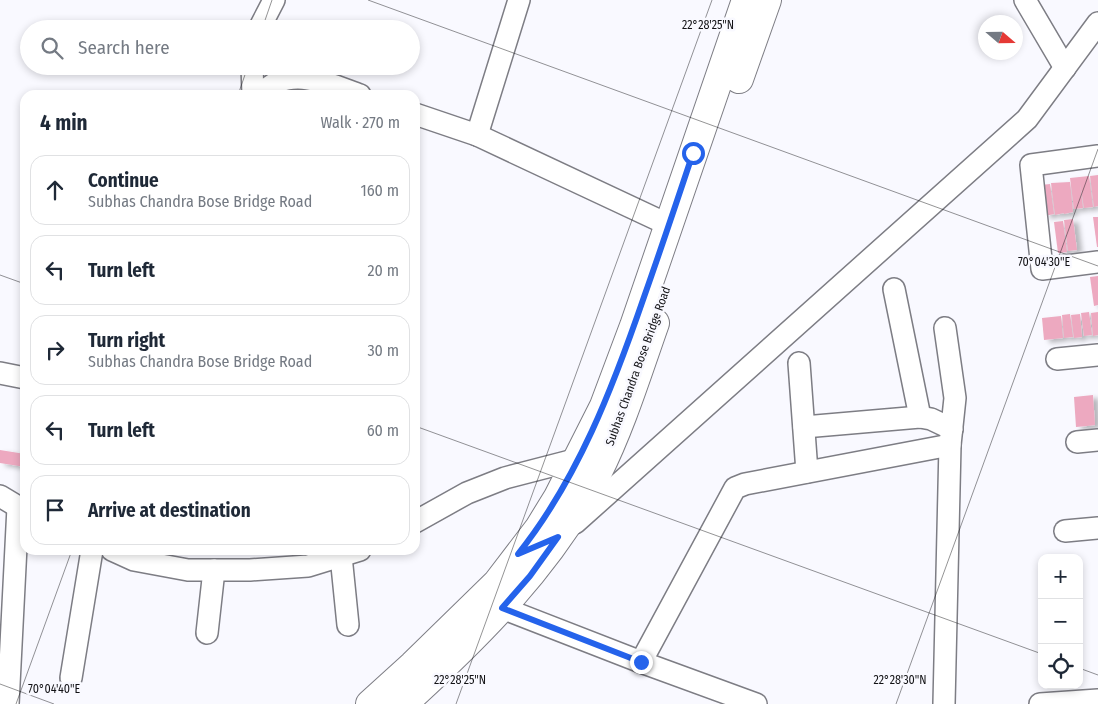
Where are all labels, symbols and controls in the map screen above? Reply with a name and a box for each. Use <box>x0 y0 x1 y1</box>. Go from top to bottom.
north arrow <box>978 15 1023 60</box>
text: 22°28'25"N <box>682 18 734 32</box>
search box <box>20 20 420 75</box>
icon: search <box>38 34 66 62</box>
text: Search here <box>78 36 170 59</box>
text: 4 min <box>40 110 88 136</box>
text: Walk · 270 m <box>321 113 400 132</box>
route start <box>682 142 705 165</box>
text: Continue <box>88 169 159 192</box>
icon: ahead <box>41 176 69 204</box>
text: 160 m <box>360 181 399 200</box>
text: Subhas Chandra Bose Bridge Road <box>88 192 312 211</box>
text: 70°04'30"E <box>1018 255 1070 269</box>
icon: left <box>41 256 69 284</box>
text: Turn left <box>88 259 155 282</box>
text: 20 m <box>368 261 399 280</box>
street label: Subhas Chandra Bose Bridge Road <box>603 285 673 447</box>
text: Turn right <box>88 329 165 352</box>
icon: right <box>41 336 69 364</box>
text: 30 m <box>367 341 399 360</box>
text: Subhas Chandra Bose Bridge Road <box>88 352 312 371</box>
icon: left <box>41 416 69 444</box>
text: Turn left <box>88 419 155 442</box>
text: 60 m <box>367 421 399 440</box>
icon: arrive <box>41 496 69 524</box>
text: Arrive at destination <box>88 499 251 522</box>
map controls <box>1038 554 1083 689</box>
button: + <box>1038 554 1083 599</box>
button: − <box>1038 599 1083 644</box>
button: locate <box>1038 644 1083 689</box>
route end <box>630 651 653 674</box>
text: 22°28'25"N <box>434 673 486 687</box>
text: 22°28'30"N <box>873 673 927 687</box>
text: 70°04'40"E <box>28 682 80 696</box>

